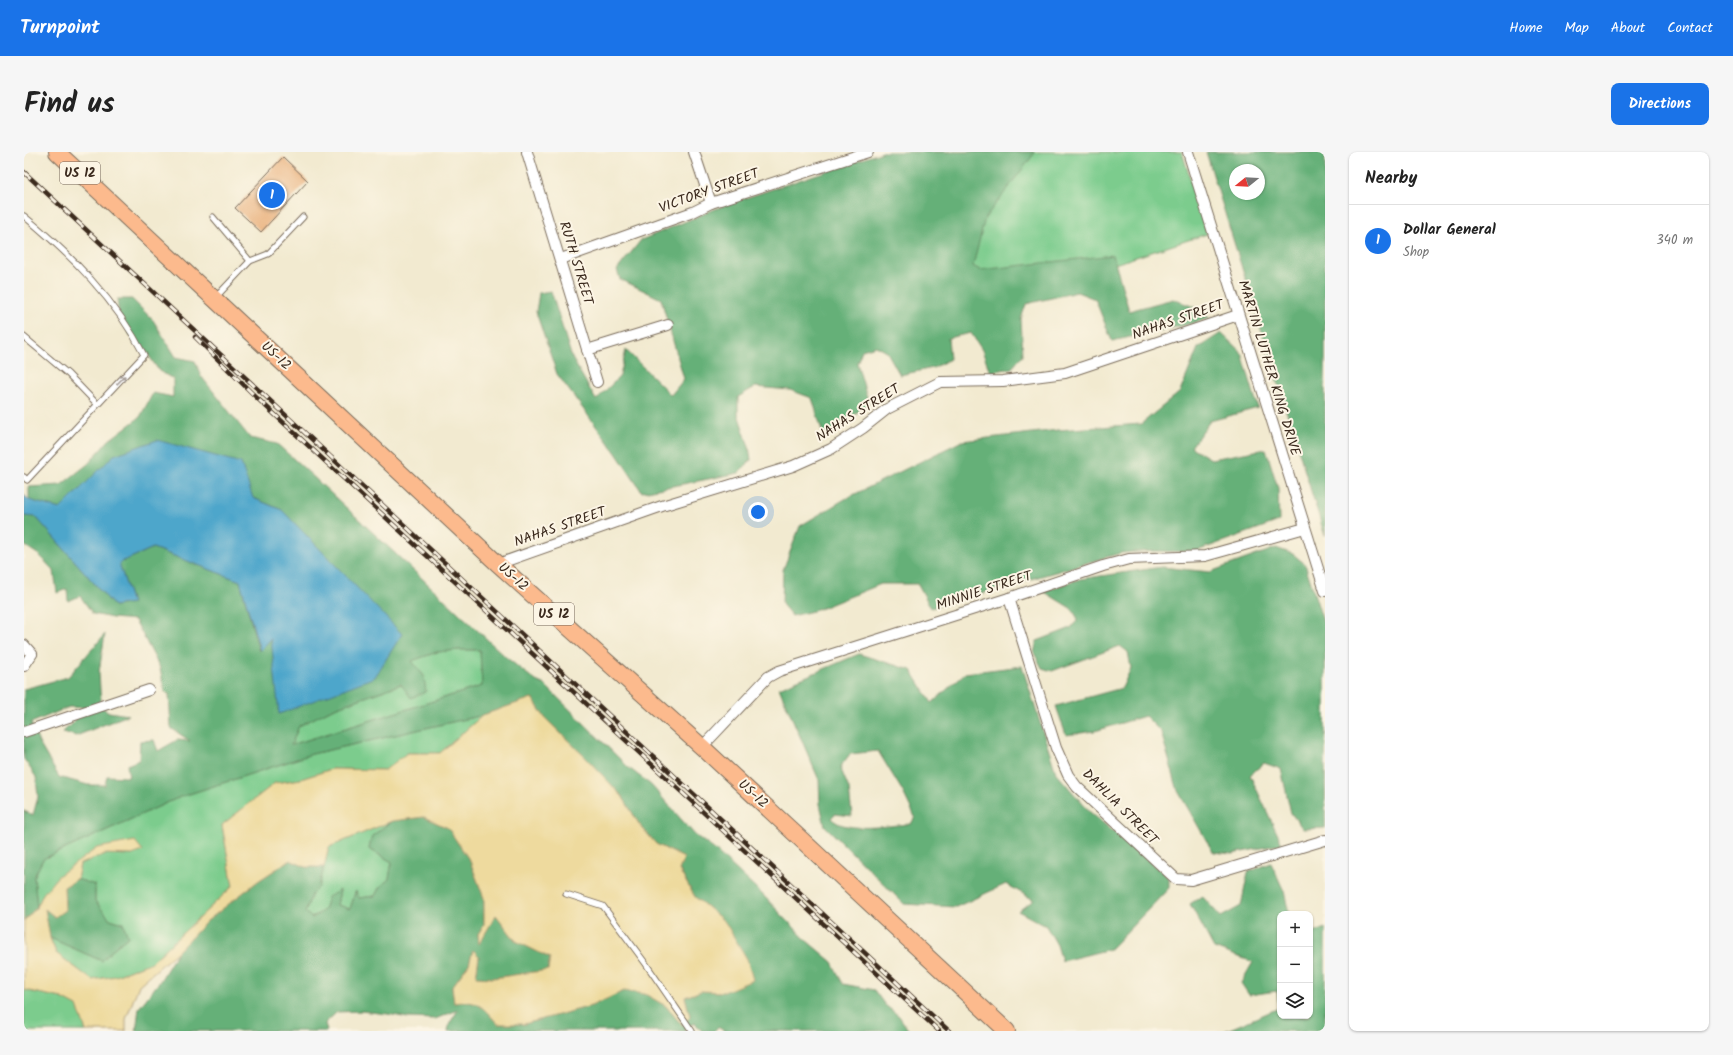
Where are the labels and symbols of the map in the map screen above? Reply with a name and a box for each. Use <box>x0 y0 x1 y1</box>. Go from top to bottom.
road number: US 12 <box>60 162 100 184</box>
street label: VICTORY STREET <box>656 162 764 219</box>
north arrow <box>1229 164 1265 200</box>
pin: 1 <box>259 180 285 210</box>
street label: RUTH STREET <box>553 219 600 309</box>
street label: MARTIN LUTHER KING DRIVE <box>1232 277 1307 459</box>
street label: NAHAS STREET <box>1129 293 1228 346</box>
street label: US-12 <box>256 336 296 376</box>
one-way arrow <box>116 375 125 385</box>
street label: NAHAS STREET <box>812 377 906 448</box>
street label: NAHAS STREET <box>511 500 610 553</box>
your location <box>748 502 768 522</box>
street label: US-12 <box>493 557 533 597</box>
street label: MINNIE STREET <box>933 565 1036 617</box>
road number: US 12 <box>534 603 574 625</box>
street label: DAHLIA STREET <box>1077 764 1164 851</box>
street label: US-12 <box>733 774 773 814</box>

